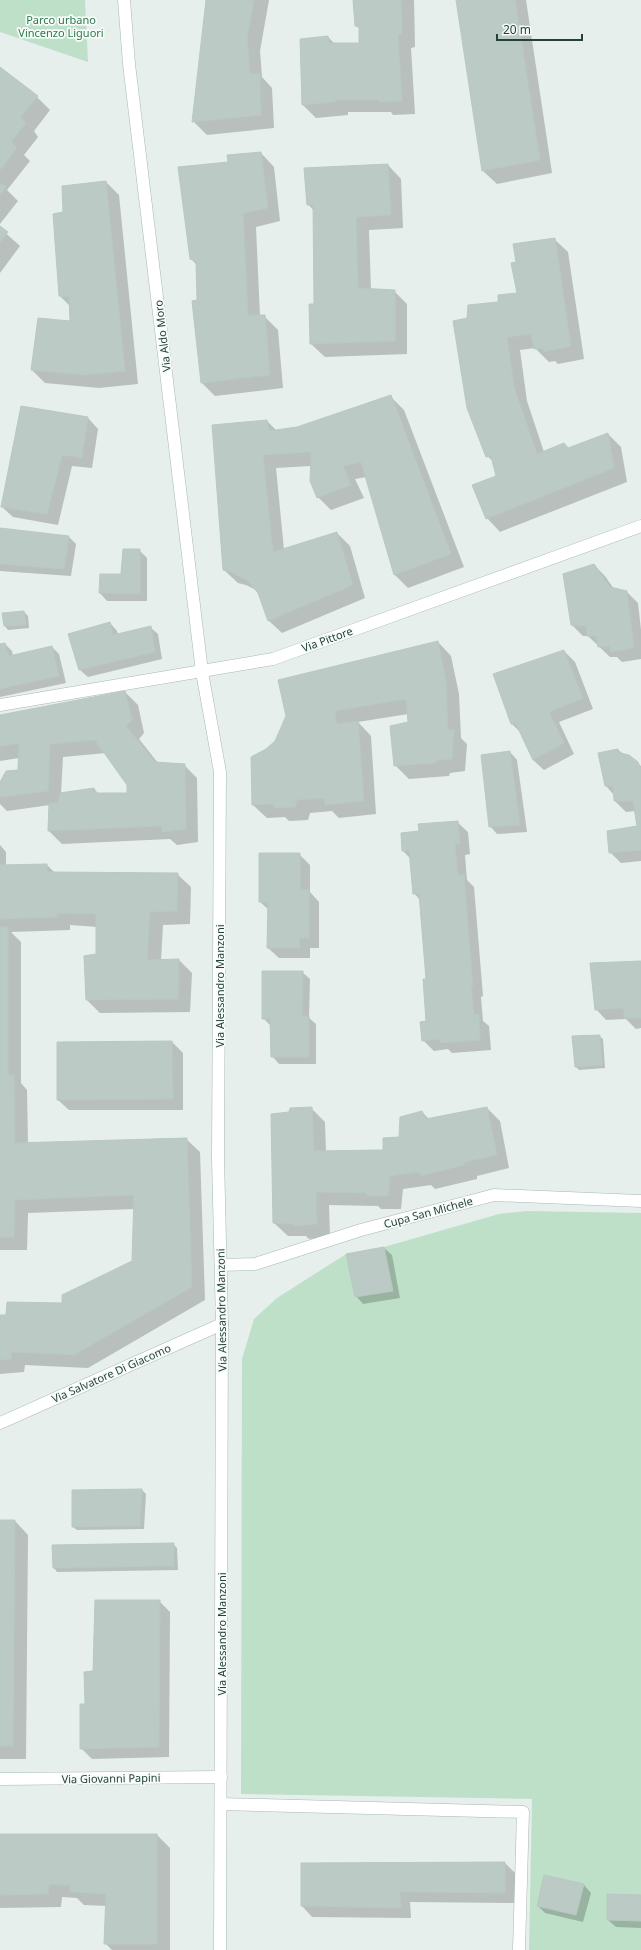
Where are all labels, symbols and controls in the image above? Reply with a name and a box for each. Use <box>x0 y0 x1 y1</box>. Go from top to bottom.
park label: Parco urbano Vincenzo Liguori <box>18 12 104 40</box>
scale bar <box>497 16 582 42</box>
text: 20 m <box>503 21 531 38</box>
street label: Via Aldo Moro <box>150 299 174 373</box>
street label: Via Pittore <box>299 623 355 655</box>
street label: Via Alessandro Manzoni <box>212 924 227 1048</box>
street label: Cupa San Michele <box>382 1193 474 1231</box>
street label: Via Alessandro Manzoni <box>212 1248 230 1372</box>
street label: Via Salvatore Di Giacomo <box>49 1340 173 1406</box>
street label: Via Alessandro Manzoni <box>214 1572 229 1696</box>
street label: Via Giovanni Papini <box>61 1770 161 1786</box>

